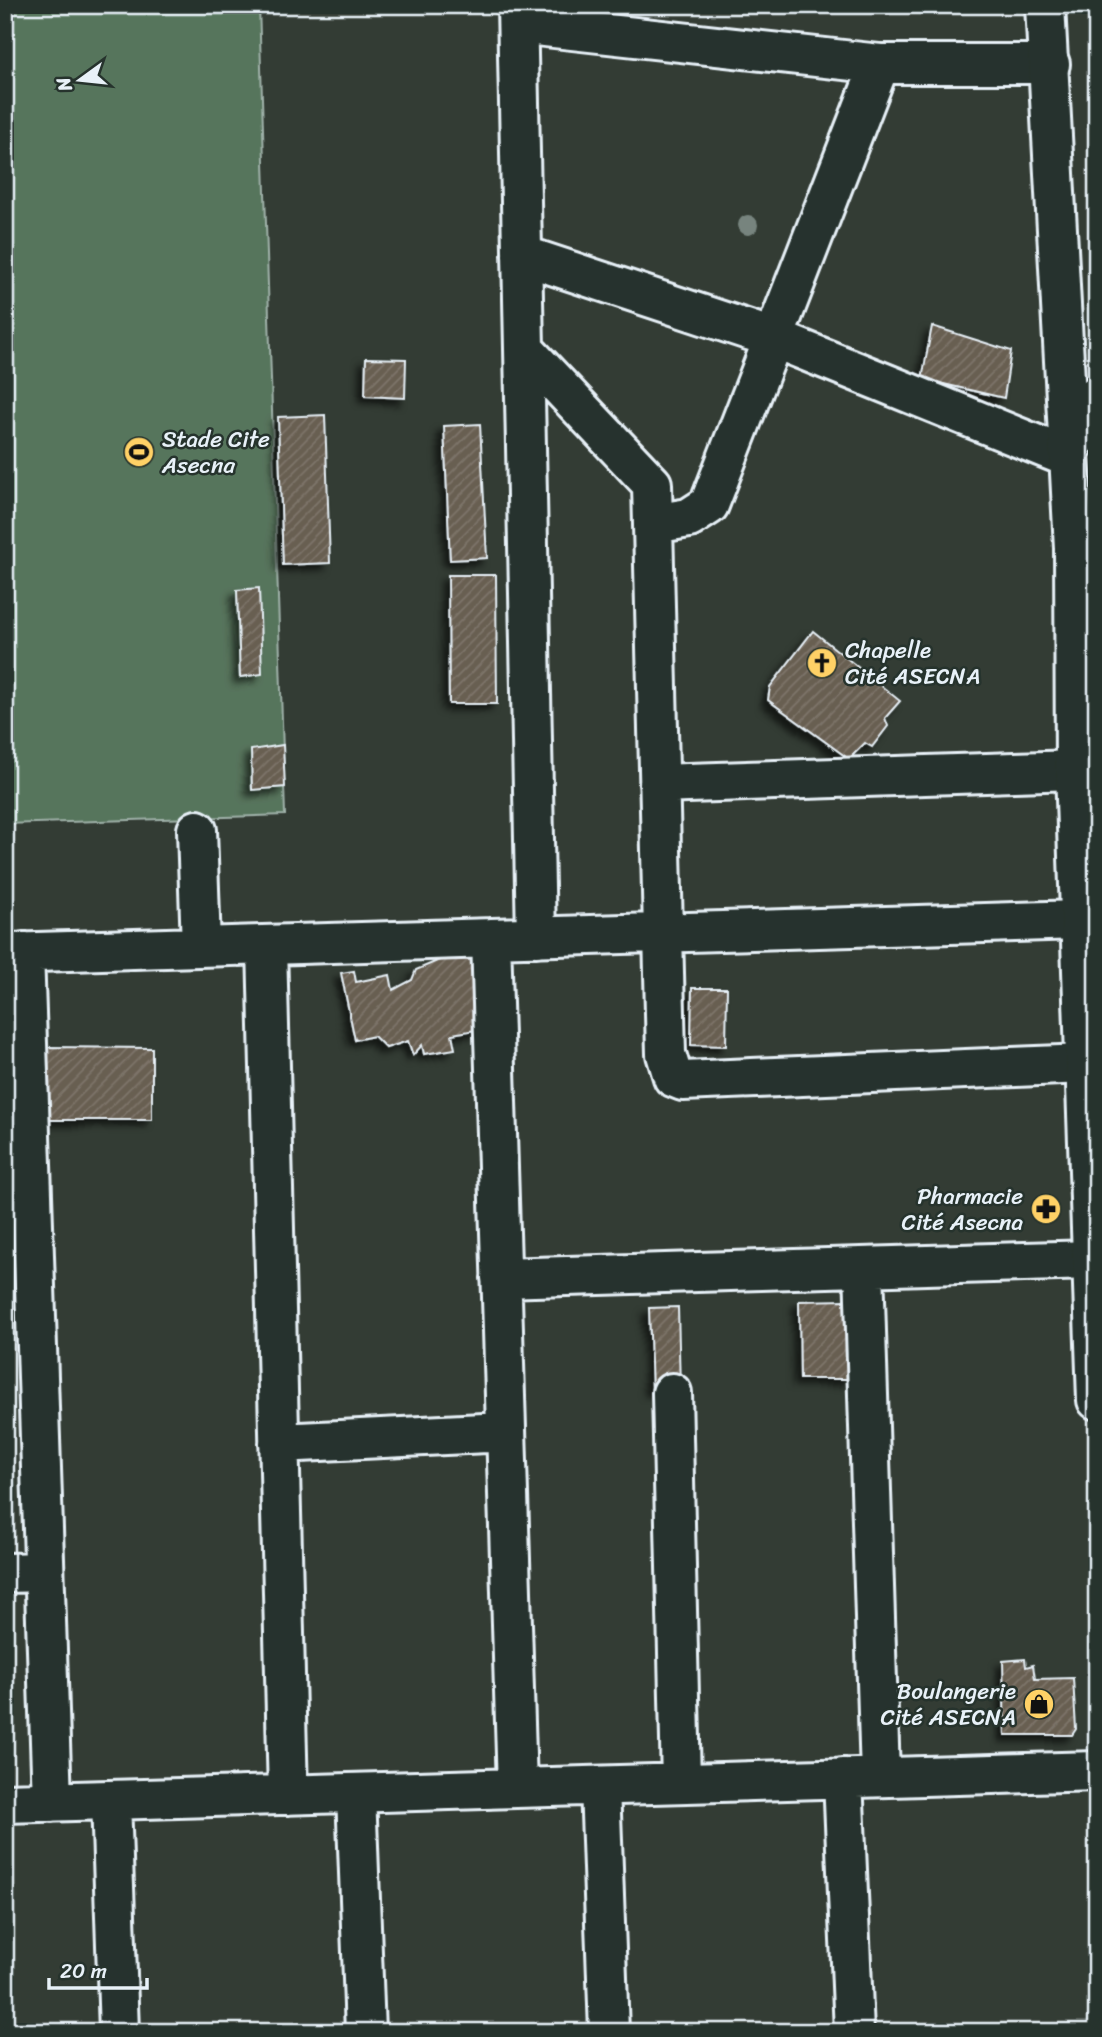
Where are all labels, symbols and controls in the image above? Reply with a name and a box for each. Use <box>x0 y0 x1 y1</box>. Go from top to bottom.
north arrow <box>46 46 116 116</box>
text: N <box>46 73 82 96</box>
place label: Stade Cite Asecna <box>161 419 270 486</box>
sports icon: Stade Cite Asecna <box>122 435 156 469</box>
place label: Chapelle Cité ASECNA <box>845 630 981 697</box>
church icon: Chapelle Cité ASECNA <box>805 646 839 680</box>
place label: Pharmacie Cité Asecna <box>902 1176 1023 1243</box>
pharmacy icon: Pharmacie Cité Asecna <box>1029 1192 1063 1226</box>
place label: Boulangerie Cité ASECNA <box>881 1671 1016 1738</box>
shop icon: Boulangerie Cité ASECNA <box>1022 1687 1056 1721</box>
scale bar <box>49 1946 147 1990</box>
text: 20 m <box>60 1952 107 1990</box>

